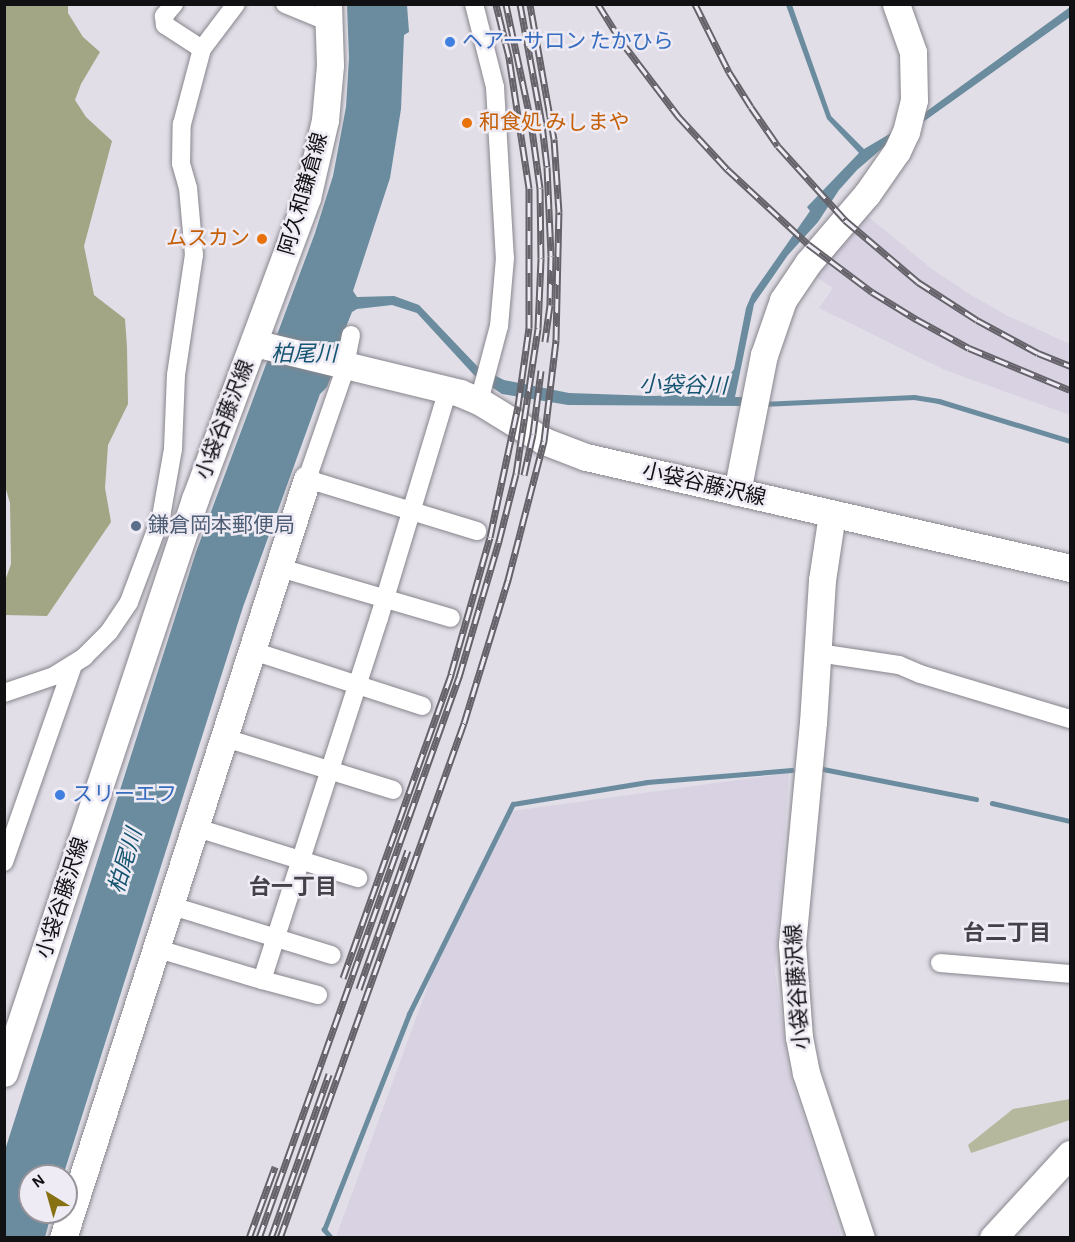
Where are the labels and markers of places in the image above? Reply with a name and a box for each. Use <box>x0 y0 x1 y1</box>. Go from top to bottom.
place label: ヘアーサロン たかひら <box>462 29 674 55</box>
marker: ヘアーサロン たかひら <box>443 35 457 49</box>
place label: 和食処 みしまや <box>479 110 629 136</box>
marker: 和食処 みしまや <box>460 116 474 130</box>
place label: ムスカン <box>166 226 250 252</box>
marker: ムスカン <box>255 232 269 246</box>
place label: 鎌倉岡本郵便局 <box>148 513 295 539</box>
marker: 鎌倉岡本郵便局 <box>129 519 143 533</box>
place label: スリーエフ <box>72 782 177 808</box>
marker: スリーエフ <box>53 788 67 802</box>

